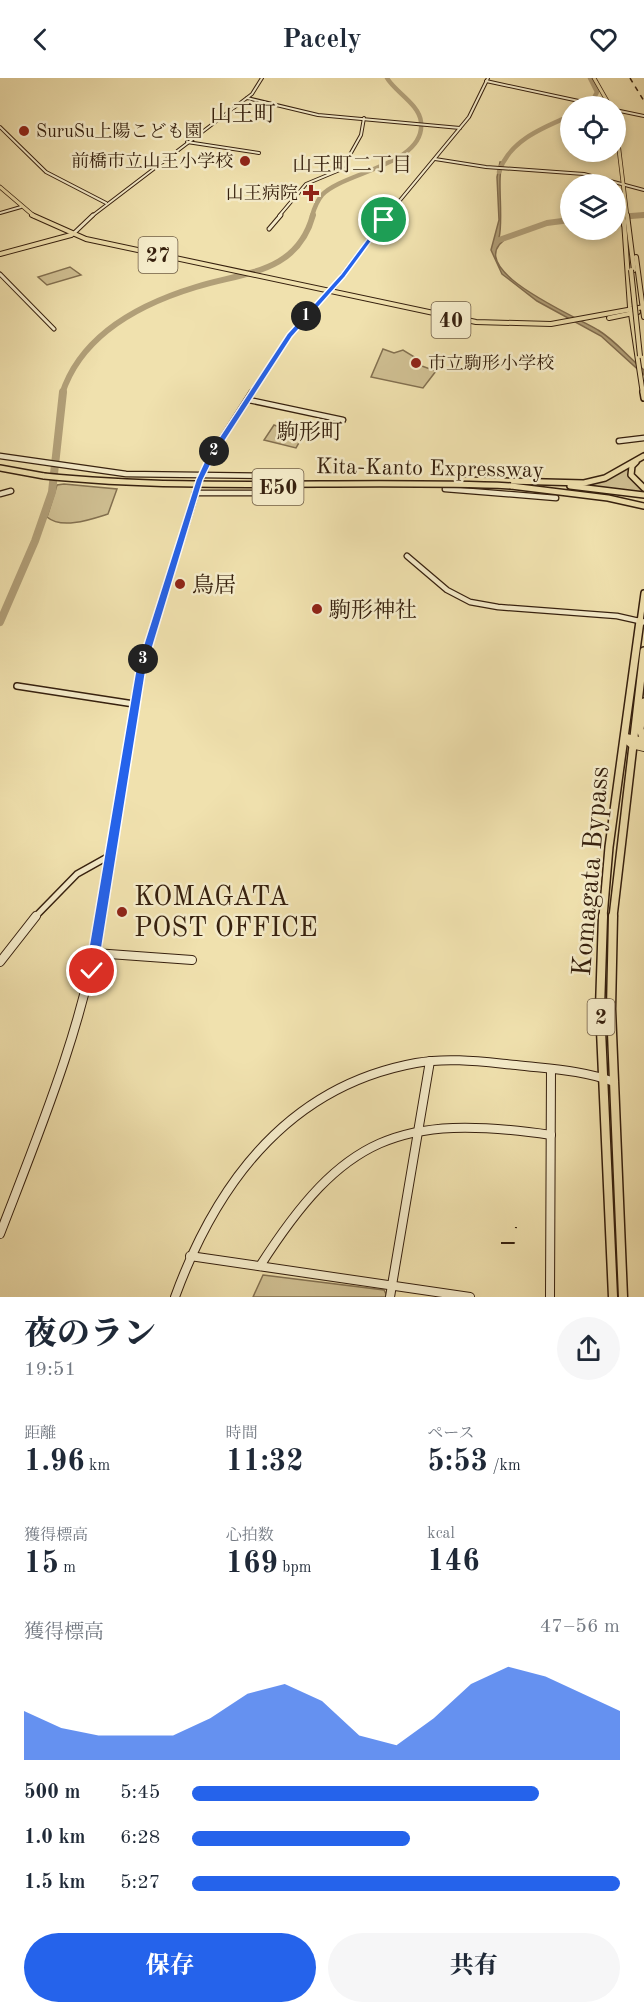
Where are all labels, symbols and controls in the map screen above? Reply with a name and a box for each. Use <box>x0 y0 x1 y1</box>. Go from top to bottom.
icon: back <box>24 23 57 56</box>
icon: heart <box>587 23 620 56</box>
text: Pacely <box>282 26 362 53</box>
map controls <box>560 96 626 240</box>
button: locate <box>560 96 626 162</box>
district label: 山王町 <box>210 102 276 126</box>
place label: SuruSu上陽こども園 <box>36 121 203 141</box>
marker: SuruSu上陽こども園 <box>17 124 31 138</box>
place label: 前橋市立山王小学校 <box>71 151 233 171</box>
marker: 前橋市立山王小学校 <box>238 154 252 168</box>
district label: 山王町二丁目 <box>292 154 412 176</box>
button: layers <box>560 174 626 240</box>
place label: 山王病院 <box>226 183 298 203</box>
marker: 山王病院 <box>302 184 320 202</box>
pin <box>358 194 409 245</box>
icon: arrive <box>367 203 400 236</box>
road number: 27 <box>138 237 178 273</box>
pin: 1 <box>291 301 321 331</box>
road number: 40 <box>432 302 470 338</box>
text: 1 <box>301 308 311 324</box>
place label: 市立駒形小学校 <box>428 353 554 373</box>
marker: 市立駒形小学校 <box>409 356 423 370</box>
district label: 駒形町 <box>277 420 343 444</box>
pin: 2 <box>199 436 229 466</box>
text: 2 <box>209 443 219 459</box>
street label: Kita-Kanto Expressway <box>316 456 545 482</box>
road number: E50 <box>252 469 304 505</box>
place label: 鳥居 <box>192 573 236 597</box>
marker: 鳥居 <box>173 577 187 591</box>
place label: 駒形神社 <box>329 598 417 622</box>
marker: 駒形神社 <box>310 602 324 616</box>
pin: 3 <box>128 644 158 674</box>
text: 3 <box>138 651 148 667</box>
street label: Komagata Bypass <box>569 765 614 977</box>
place label: KOMAGATA POST OFFICE <box>134 884 318 942</box>
marker: KOMAGATA POST OFFICE <box>115 905 129 919</box>
pin <box>66 945 117 996</box>
icon: check <box>75 954 108 987</box>
road number: 2 <box>588 999 614 1035</box>
button: share <box>557 1317 620 1380</box>
text: 夜のラン <box>24 1319 156 1352</box>
text: 19:51 <box>24 1360 76 1380</box>
text: 距離 <box>24 1426 56 1442</box>
text: 時間 <box>226 1426 258 1442</box>
text: ペース <box>427 1426 475 1442</box>
text: 1.96 <box>24 1447 85 1477</box>
text: 11:32 <box>226 1447 304 1477</box>
text: 5:53 <box>427 1447 488 1477</box>
text: km <box>85 1458 110 1474</box>
text: /km <box>488 1458 521 1474</box>
text: kcal <box>427 1526 455 1542</box>
text: 獲得標高 <box>24 1528 88 1544</box>
text: 心拍数 <box>226 1528 274 1544</box>
text: 146 <box>427 1547 480 1577</box>
text: 15 <box>24 1549 59 1579</box>
text: 169 <box>226 1549 278 1579</box>
text: m <box>59 1560 76 1576</box>
text: bpm <box>278 1560 312 1576</box>
text: 47–56 m <box>540 1617 620 1637</box>
text: 獲得標高 <box>24 1623 104 1643</box>
text: 500 m <box>24 1783 80 1803</box>
text: 5:45 <box>120 1783 160 1803</box>
text: 1.0 km <box>24 1828 86 1848</box>
text: 6:28 <box>120 1828 160 1848</box>
text: 1.5 km <box>24 1873 86 1893</box>
text: 5:27 <box>120 1873 160 1893</box>
button: 保存 <box>24 1933 316 2002</box>
button: 共有 <box>328 1933 620 2002</box>

